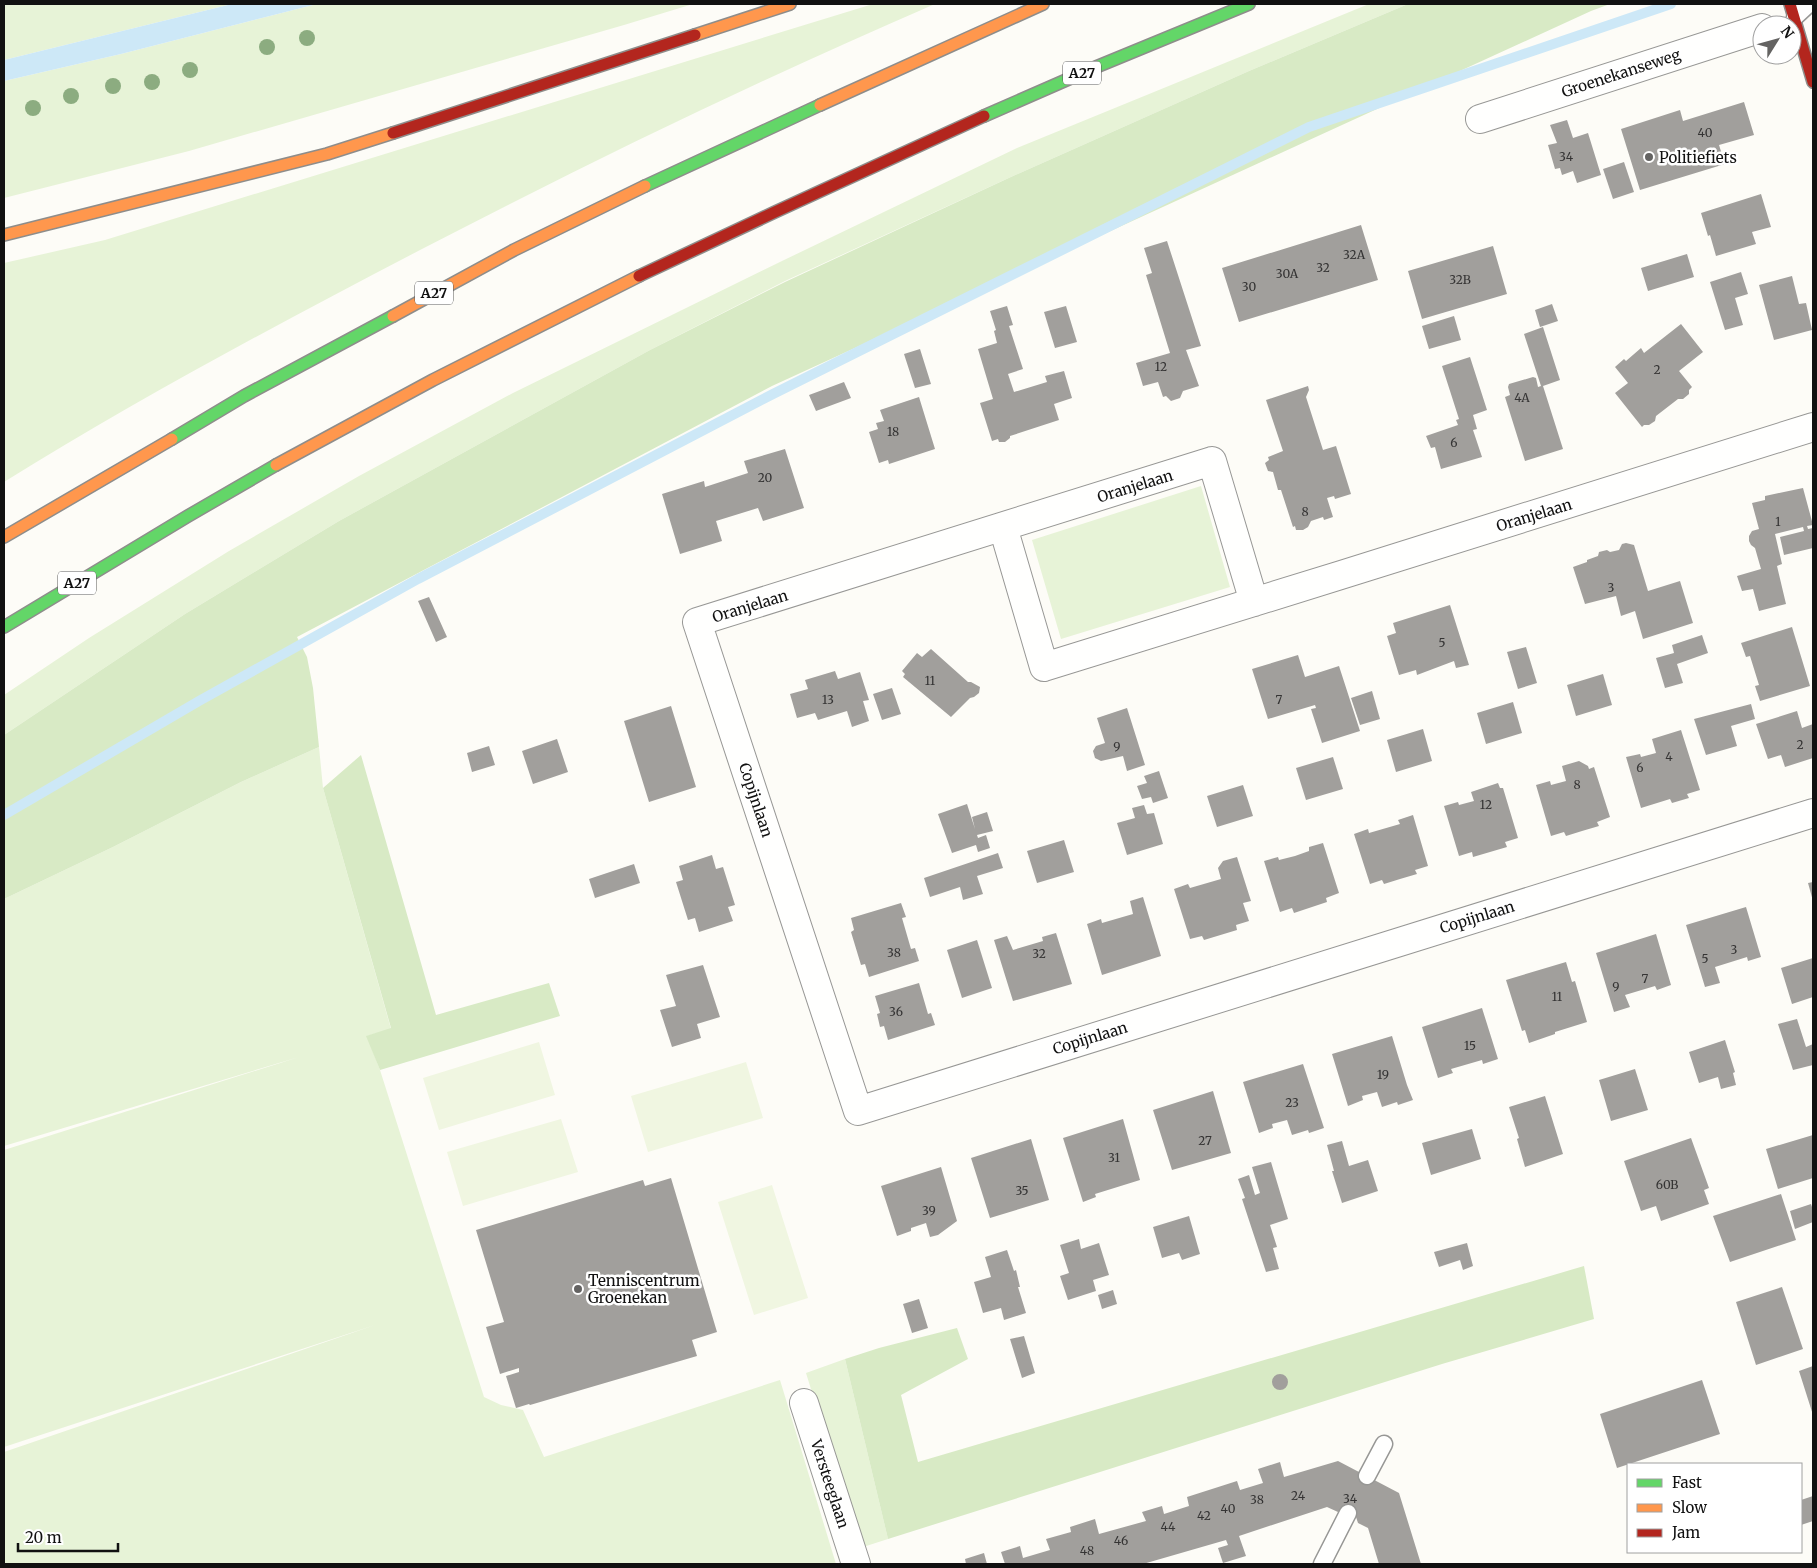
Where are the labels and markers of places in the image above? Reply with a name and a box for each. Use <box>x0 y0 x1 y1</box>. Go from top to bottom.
place label: Politiefiets <box>1659 148 1737 167</box>
marker: Politiefiets <box>1643 151 1655 163</box>
place label: Tenniscentrum Groenekan <box>588 1271 700 1307</box>
marker: Tenniscentrum Groenekan <box>572 1283 584 1295</box>

